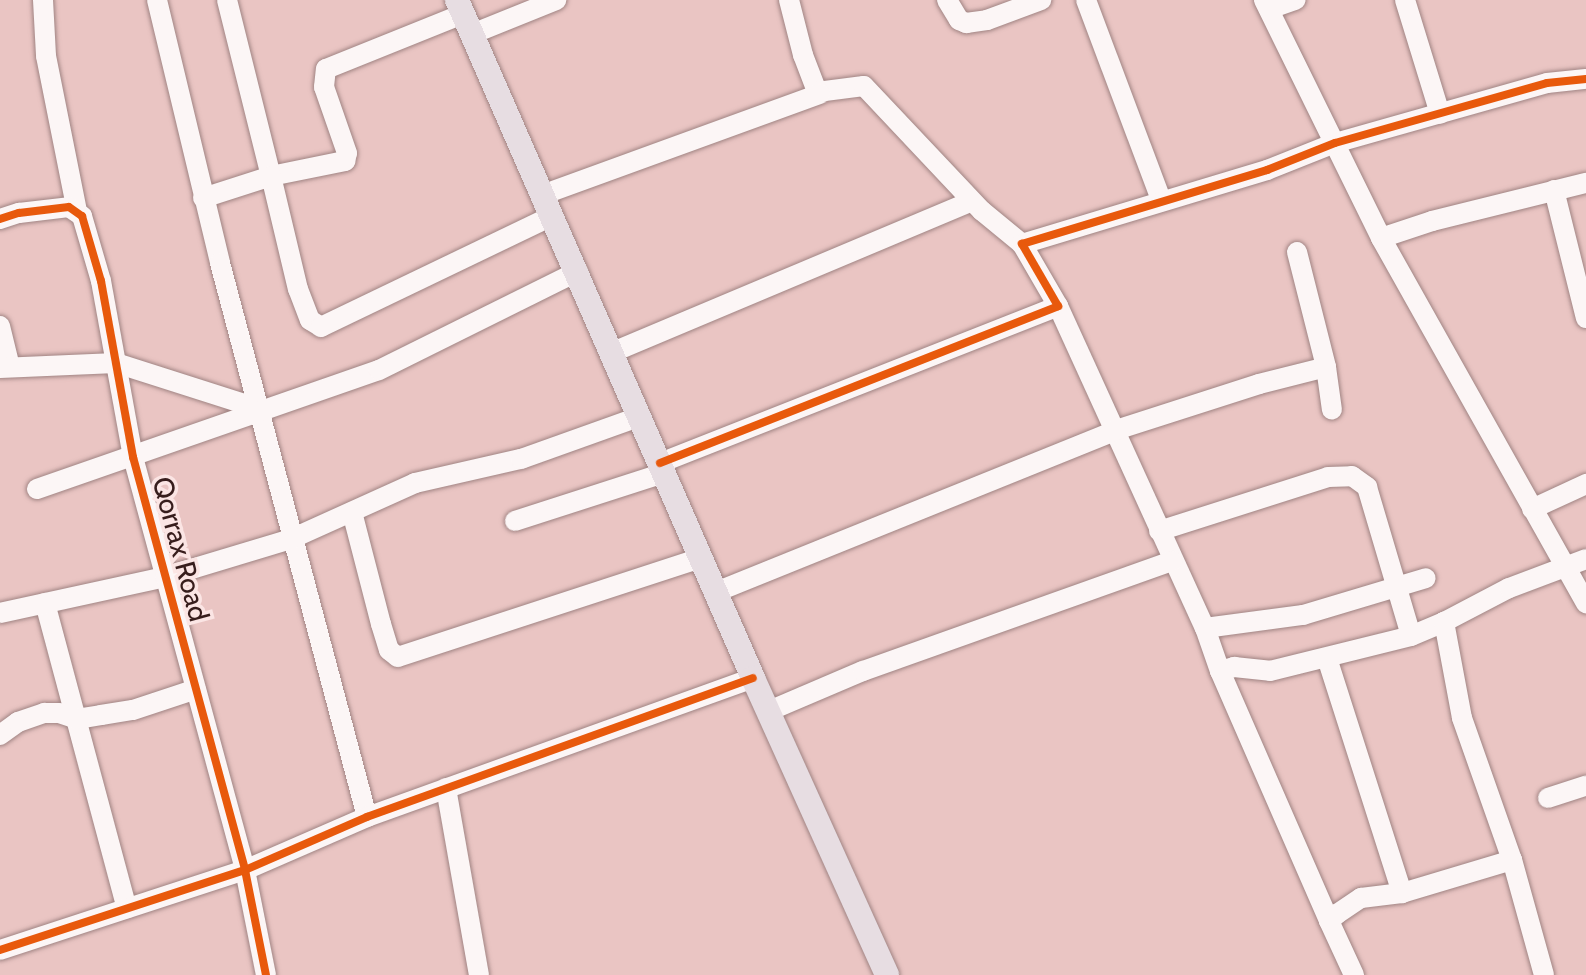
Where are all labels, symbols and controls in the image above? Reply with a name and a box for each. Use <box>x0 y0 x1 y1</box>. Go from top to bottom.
street label: Qorrax Road <box>146 473 216 625</box>

